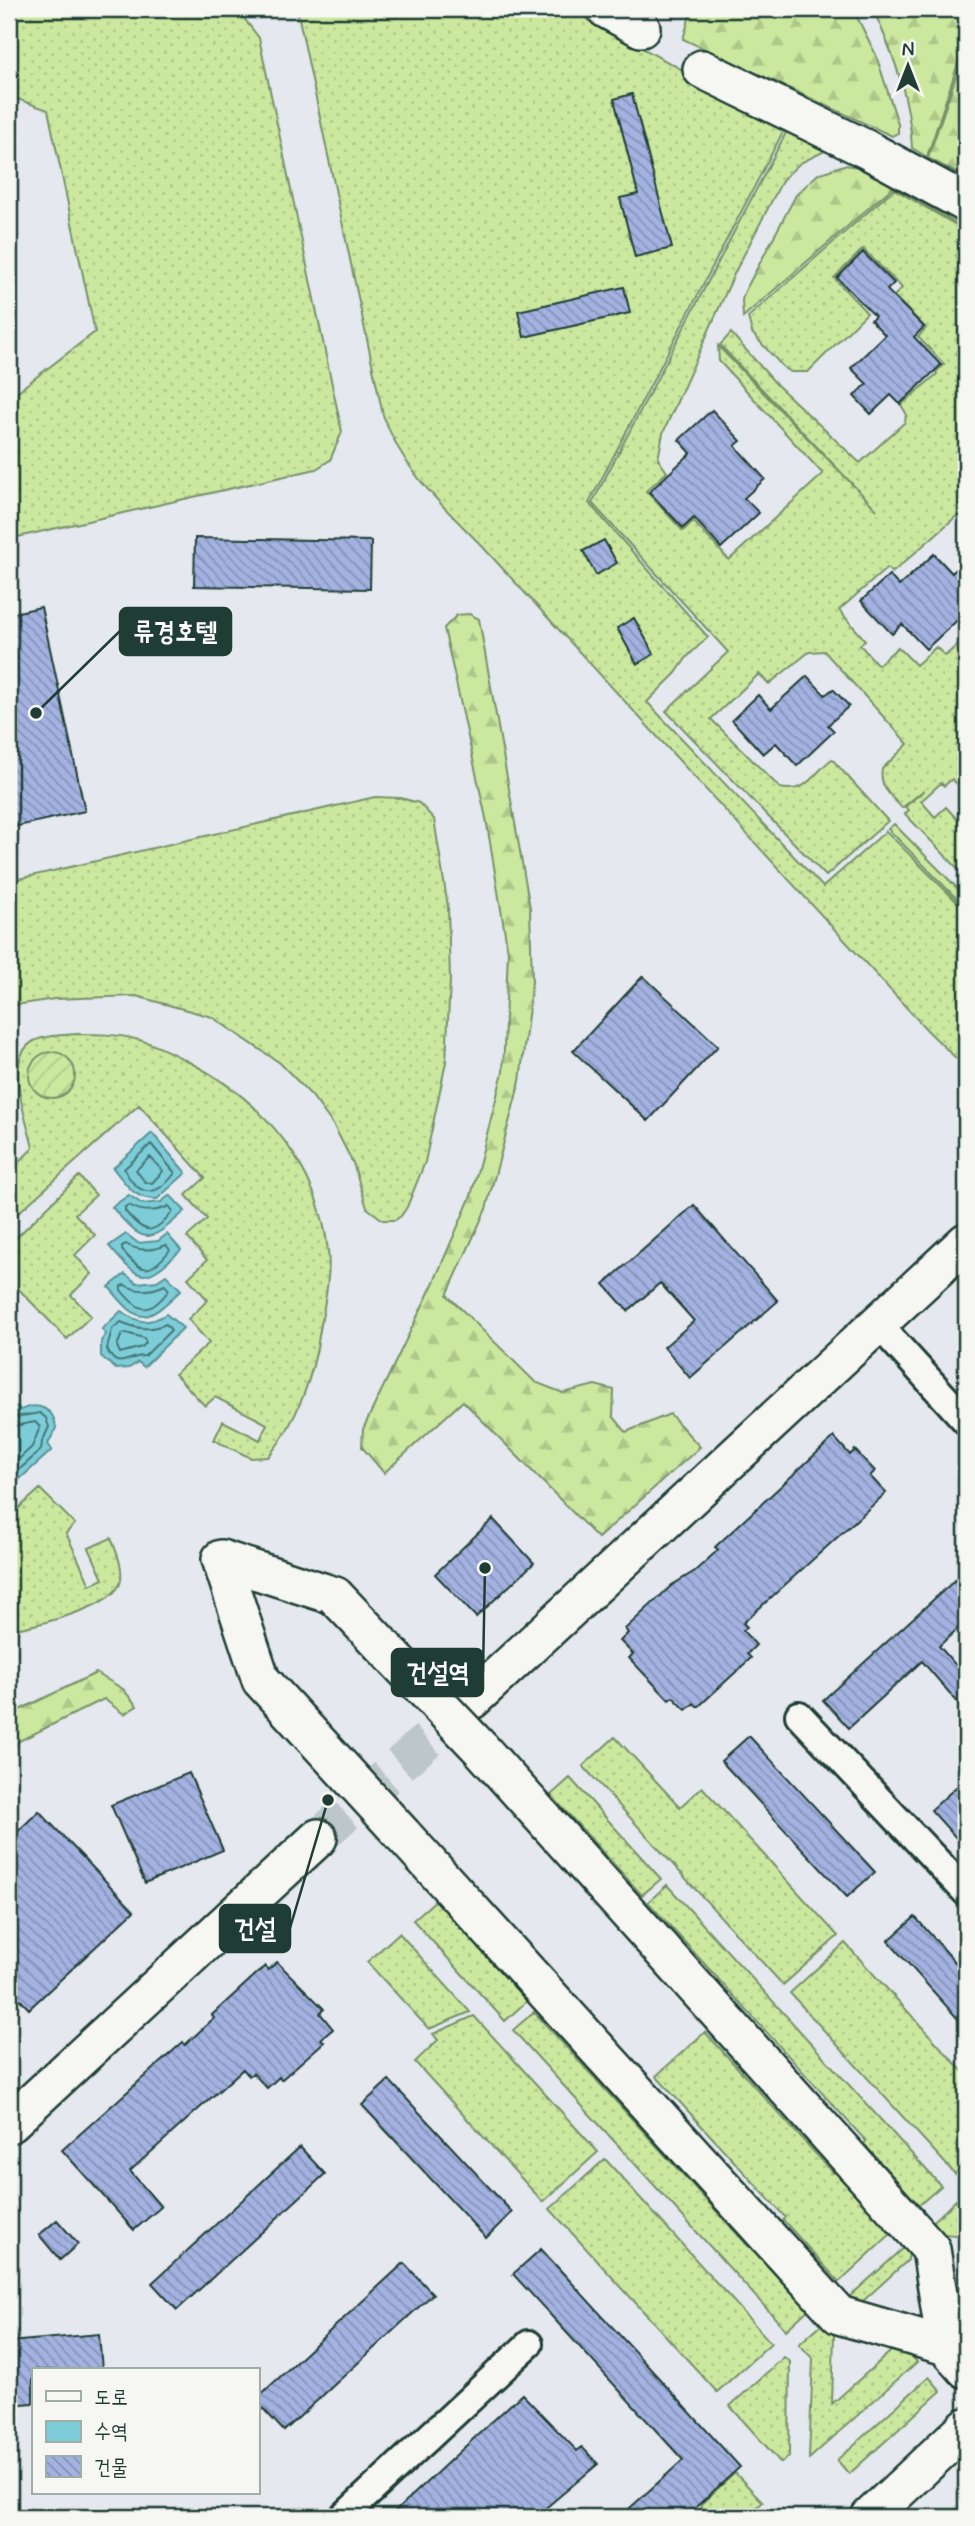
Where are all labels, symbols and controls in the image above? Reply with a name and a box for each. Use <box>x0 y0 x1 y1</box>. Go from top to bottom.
north arrow <box>874 32 944 102</box>
text: N <box>902 38 914 63</box>
callout: 류경호텔 <box>120 608 231 655</box>
text: 류경호텔 <box>133 616 218 650</box>
callout: 건설역 <box>392 1649 483 1696</box>
text: 건설역 <box>407 1657 469 1691</box>
callout: 건설 <box>220 1905 290 1952</box>
text: 건설 <box>234 1913 276 1947</box>
legend <box>32 2368 259 2494</box>
text: 도로 <box>94 2384 128 2412</box>
text: 수역 <box>94 2418 128 2446</box>
text: 건물 <box>94 2454 128 2482</box>

